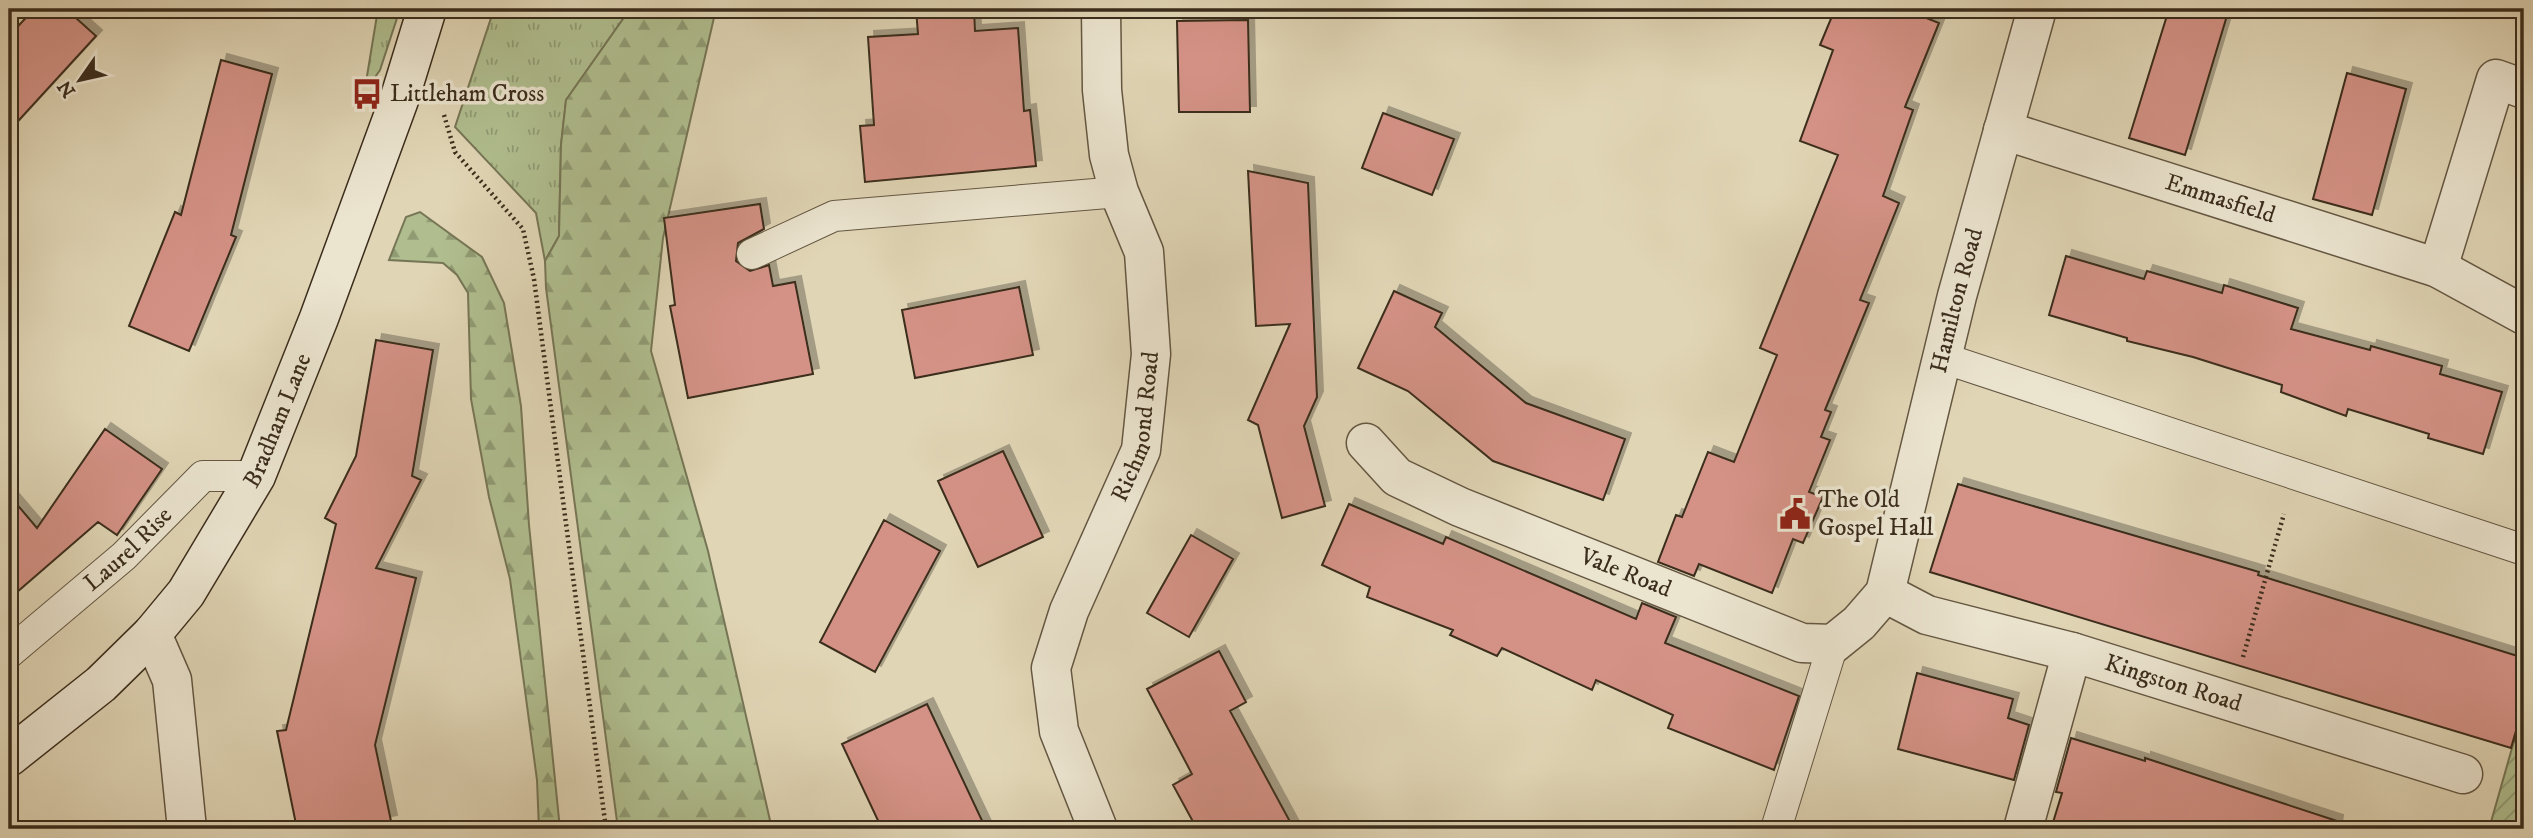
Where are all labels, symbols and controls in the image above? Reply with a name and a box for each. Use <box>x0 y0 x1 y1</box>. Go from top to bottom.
north arrow <box>46 46 116 116</box>
text: N <box>53 75 81 102</box>
bus stop icon: Littleham Cross <box>350 77 384 111</box>
place label: Littleham Cross <box>390 79 544 109</box>
street label: Emmasfield <box>2161 167 2279 230</box>
street label: Hamilton Road <box>1924 225 1990 376</box>
street label: Bradham Lane <box>237 349 318 494</box>
street label: Richmond Road <box>1105 350 1166 506</box>
place label: The Old Gospel Hall <box>1818 485 1934 543</box>
public building icon: The Old Gospel Hall <box>1778 497 1812 531</box>
street label: Laurel Rise <box>78 501 179 598</box>
street label: Vale Road <box>1575 541 1676 605</box>
street label: Kingston Road <box>2101 648 2245 719</box>

